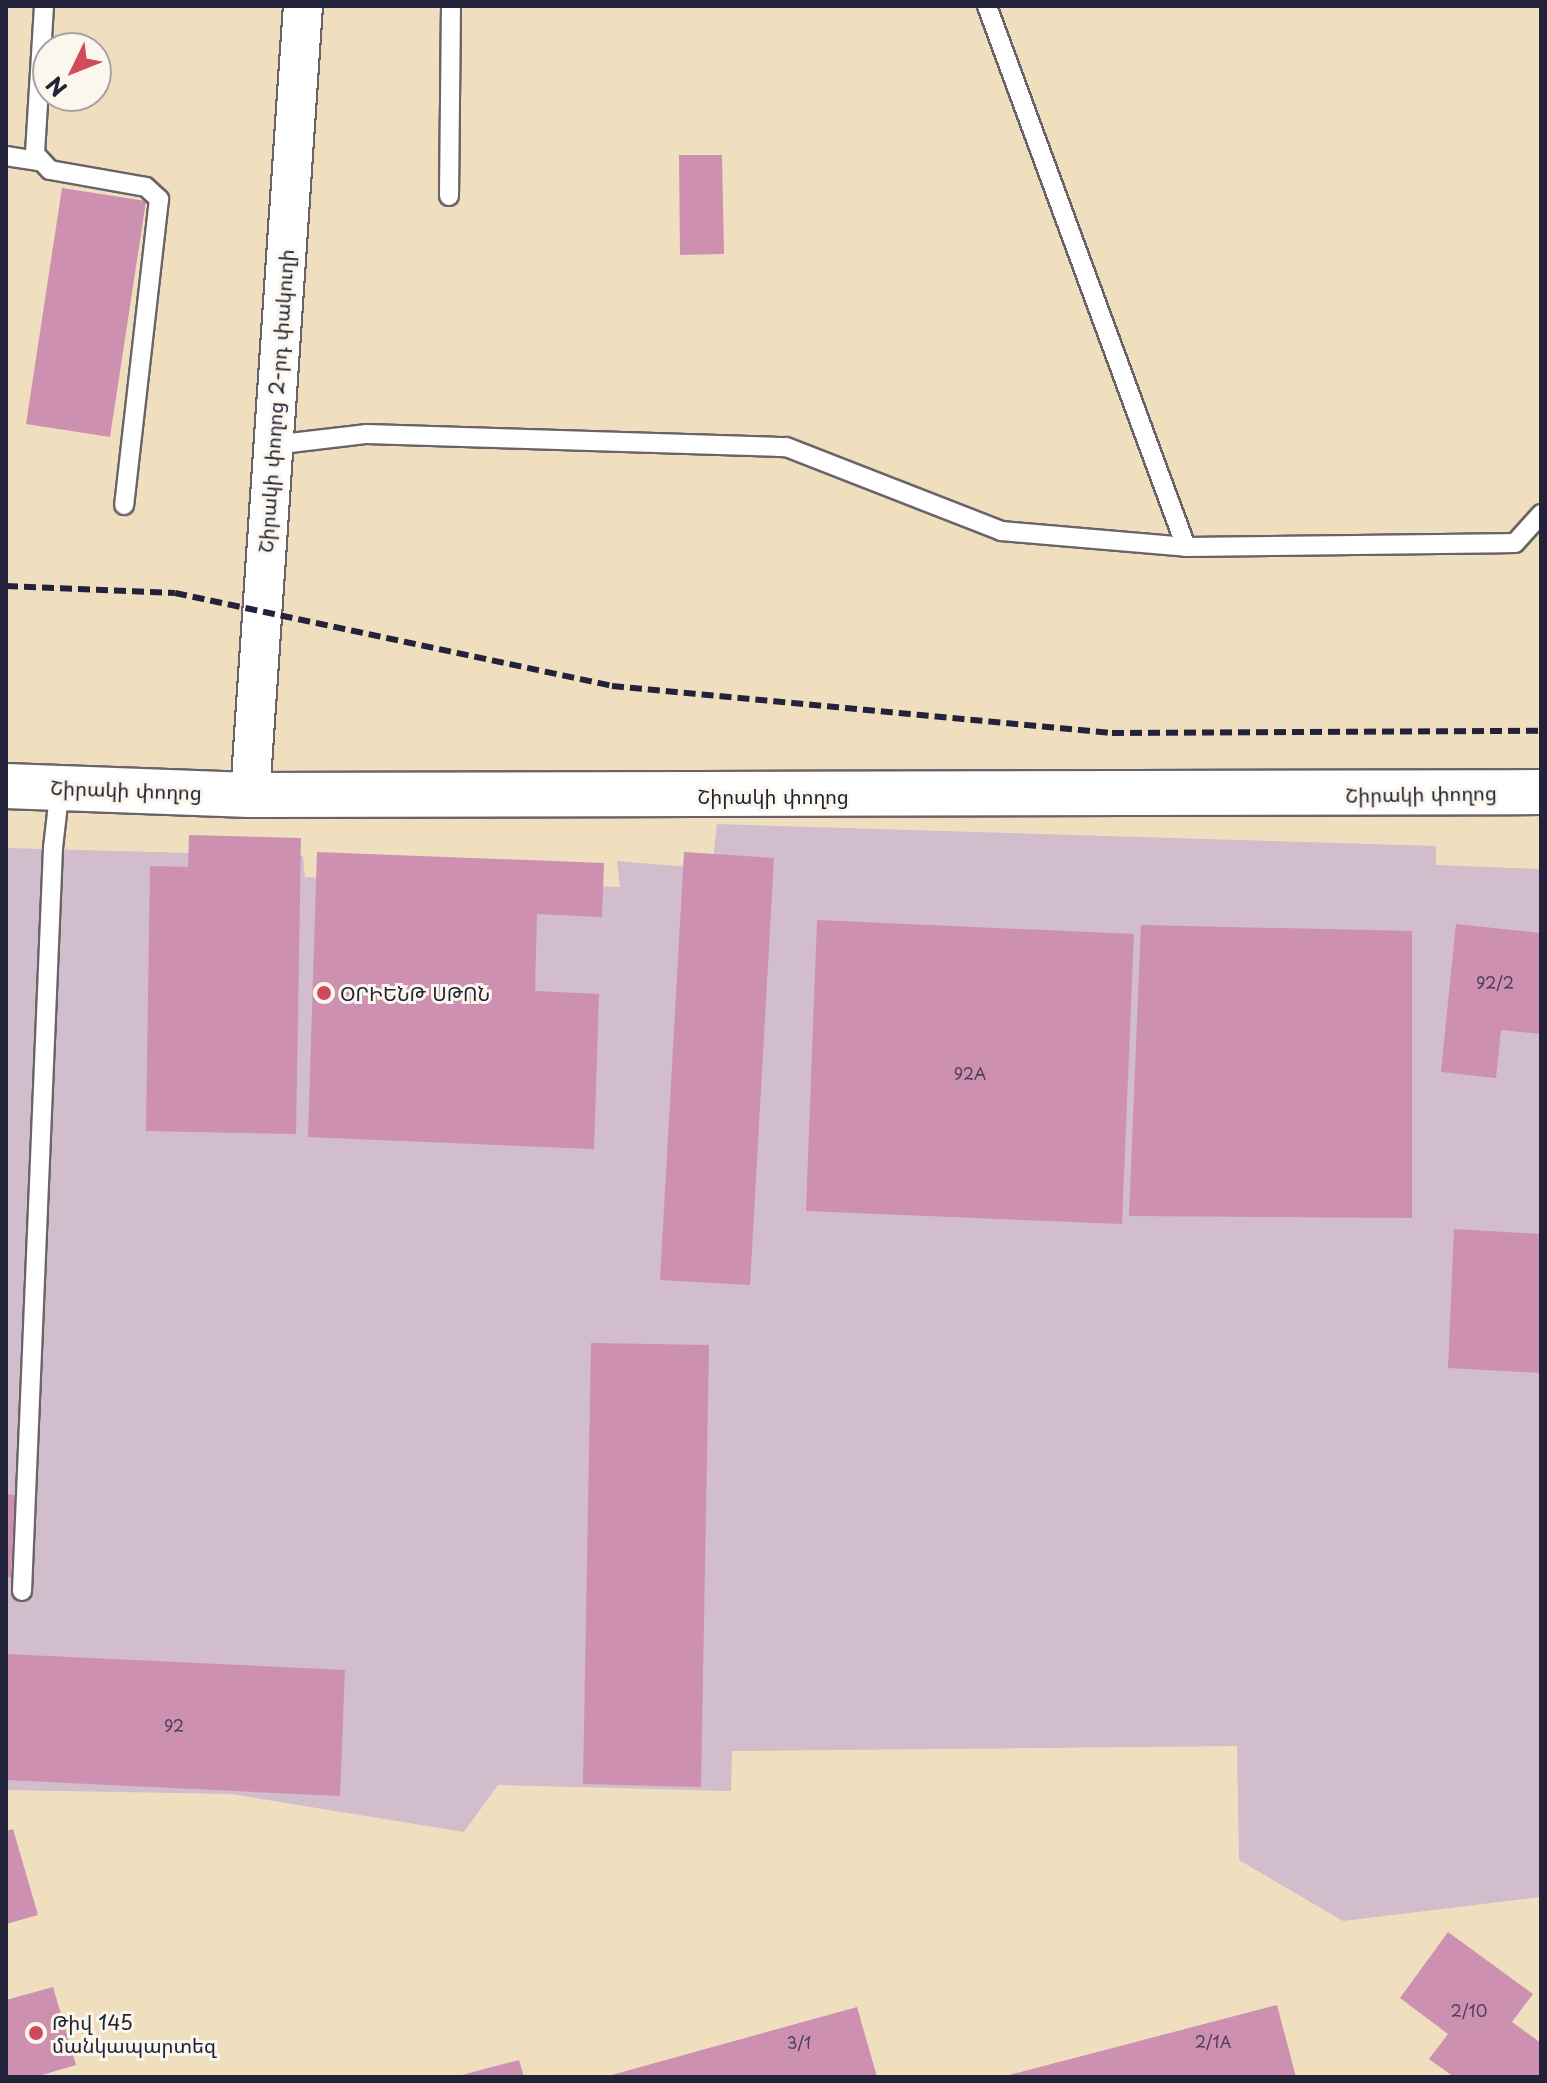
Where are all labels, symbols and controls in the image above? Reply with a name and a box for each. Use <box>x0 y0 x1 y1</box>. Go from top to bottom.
north arrow <box>32 32 112 112</box>
text: N <box>38 70 74 105</box>
street label: Շիրակի փողոց 2-րդ փակուղի <box>253 248 299 554</box>
street label: Շիրակի փողոց <box>50 775 202 805</box>
street label: Շիրակի փողոց <box>1345 781 1497 807</box>
street label: Շիրակի փողոց <box>697 784 849 808</box>
house number: 92/2 <box>1476 972 1514 992</box>
place label: ՕՐԻԵՆԹ ՍԹՈՆ <box>340 981 490 1005</box>
marker: ՕՐԻԵՆԹ ՍԹՈՆ <box>315 984 333 1002</box>
house number: 92A <box>954 1063 986 1083</box>
house number: 92 <box>164 1715 184 1735</box>
house number: 2/10 <box>1451 2000 1487 2020</box>
place label: Թիվ 145 մանկապարտեզ <box>52 2010 216 2057</box>
marker: Թիվ 145 մանկապարտեզ <box>27 2024 45 2042</box>
house number: 2/1A <box>1195 2031 1231 2051</box>
house number: 3/1 <box>787 2032 811 2052</box>

